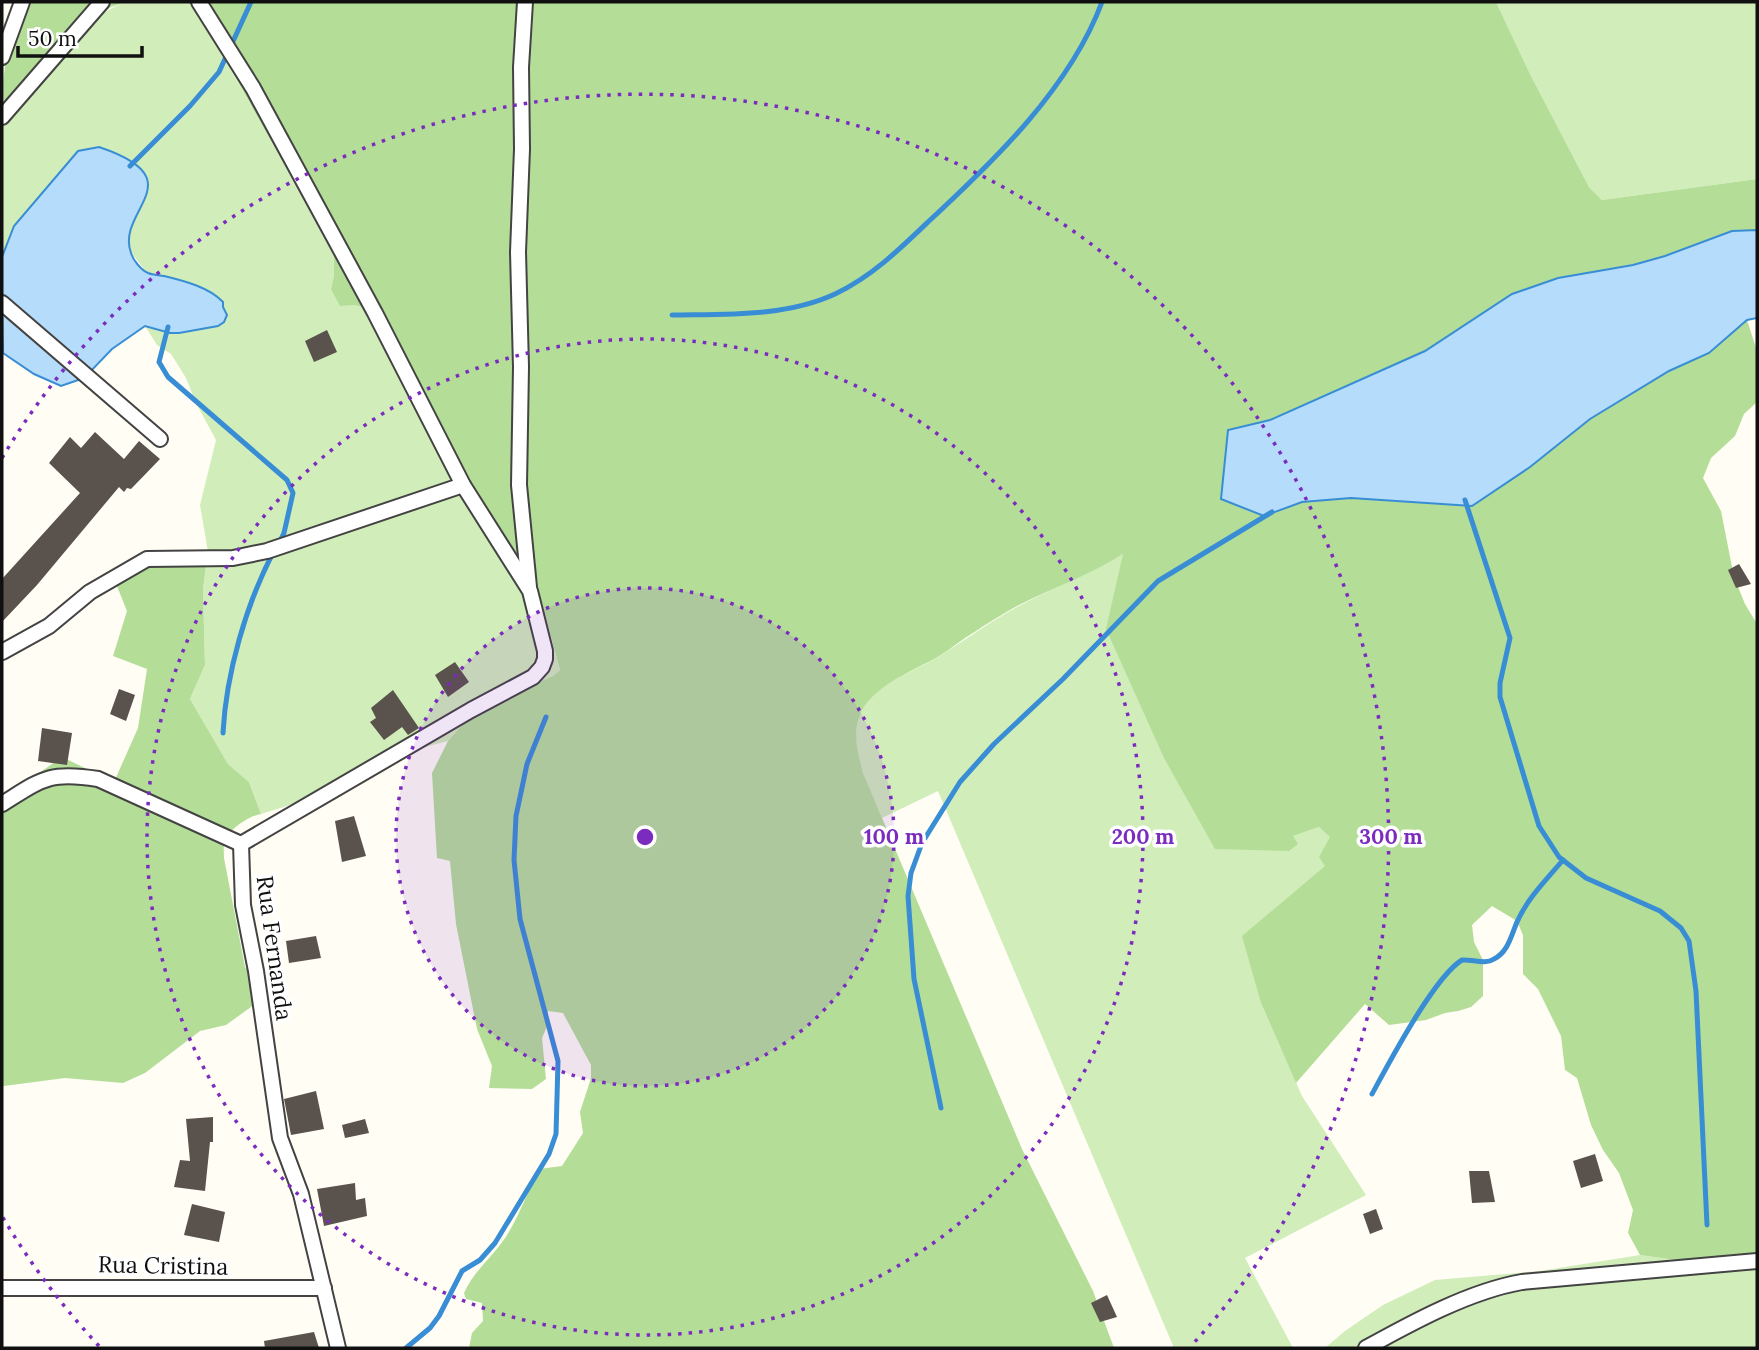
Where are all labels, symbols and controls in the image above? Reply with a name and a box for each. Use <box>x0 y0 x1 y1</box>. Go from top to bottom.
scale bar <box>18 14 142 58</box>
text: 50 m <box>28 25 77 52</box>
text: 100 m <box>864 823 924 850</box>
text: 200 m <box>1112 823 1174 850</box>
text: 300 m <box>1359 823 1423 850</box>
centre of rings <box>633 825 657 849</box>
street label: Rua Fernanda <box>250 874 300 1023</box>
street label: Rua Cristina <box>98 1249 229 1281</box>

